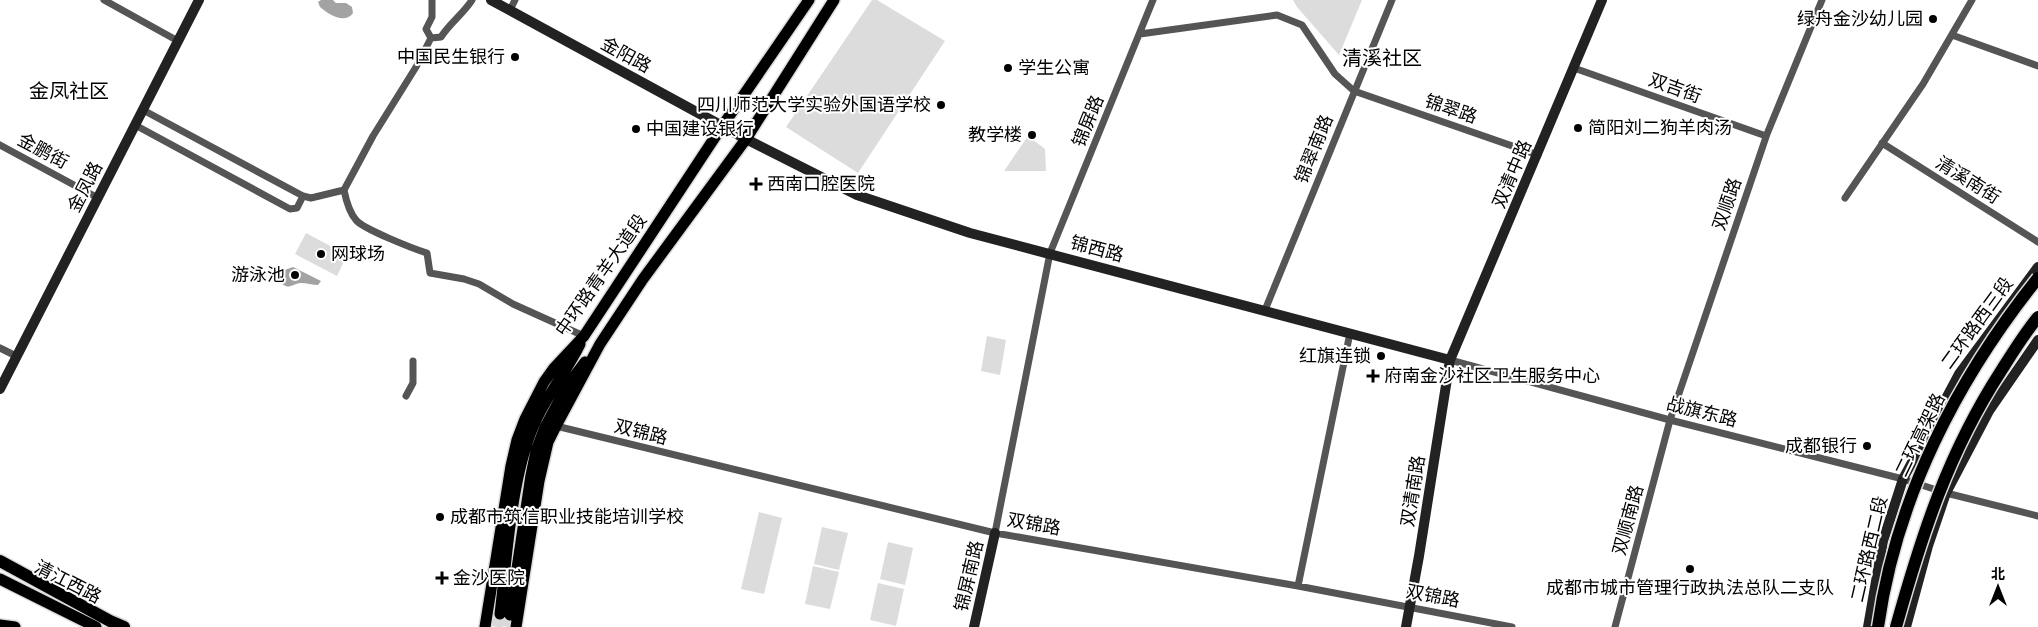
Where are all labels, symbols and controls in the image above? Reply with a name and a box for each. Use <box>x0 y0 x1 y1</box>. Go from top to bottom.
place label: 绿舟金沙幼儿园 <box>1797 8 1923 30</box>
marker: 绿舟金沙幼儿园 <box>1927 13 1939 25</box>
street label: 金阳路 <box>597 32 655 78</box>
place label: 中国民生银行 <box>397 46 505 68</box>
district label: 清溪社区 <box>1342 46 1422 70</box>
marker: 中国民生银行 <box>509 51 521 63</box>
place label: 学生公寓 <box>1018 57 1090 79</box>
marker: 学生公寓 <box>1002 62 1014 74</box>
street label: 双吉街 <box>1646 68 1704 108</box>
district label: 金凤社区 <box>29 79 109 103</box>
street label: 锦翠路 <box>1422 90 1480 128</box>
street label: 锦屏路 <box>1068 92 1108 150</box>
place label: 四川师范大学实验外国语学校 <box>697 94 931 116</box>
marker: 四川师范大学实验外国语学校 <box>935 99 947 111</box>
street label: 锦翠南路 <box>1290 112 1338 186</box>
place label: 简阳刘二狗羊肉汤 <box>1588 117 1732 139</box>
place label: 中国建设银行 <box>646 118 754 140</box>
marker: 简阳刘二狗羊肉汤 <box>1572 122 1584 134</box>
marker: 中国建设银行 <box>630 123 642 135</box>
place label: 教学楼 <box>968 124 1022 146</box>
street label: 金鹏街 <box>14 129 72 173</box>
marker: 教学楼 <box>1026 129 1038 141</box>
street label: 双清中路 <box>1488 137 1536 211</box>
street label: 清溪南街 <box>1932 152 2004 208</box>
street label: 金凤路 <box>63 158 107 216</box>
place label: 西南口腔医院 <box>767 173 875 195</box>
street label: 双顺路 <box>1708 175 1746 233</box>
marker: 西南口腔医院 <box>749 177 763 191</box>
street label: 中环路青羊大道段 <box>551 210 651 340</box>
street label: 锦西路 <box>1068 231 1126 267</box>
place label: 网球场 <box>331 243 385 265</box>
marker: 网球场 <box>315 248 327 260</box>
place label: 游泳池 <box>231 264 285 286</box>
marker: 游泳池 <box>289 269 301 281</box>
street label: 二环路西三段 <box>1936 273 2018 373</box>
place label: 红旗连锁 <box>1299 345 1371 367</box>
marker: 红旗连锁 <box>1375 350 1387 362</box>
place label: 府南金沙社区卫生服务中心 <box>1384 365 1600 387</box>
marker: 府南金沙社区卫生服务中心 <box>1366 369 1380 383</box>
street label: 二环高架路 <box>1890 390 1950 480</box>
street label: 战旗东路 <box>1664 393 1740 431</box>
street label: 双锦路 <box>612 415 670 449</box>
place label: 成都银行 <box>1785 435 1857 457</box>
marker: 成都银行 <box>1861 440 1873 452</box>
street label: 双清南路 <box>1397 454 1429 528</box>
street label: 双顺南路 <box>1608 482 1648 558</box>
street label: 二环路西二段 <box>1846 494 1892 604</box>
place label: 成都市筑信职业技能培训学校 <box>450 506 684 528</box>
street label: 双锦路 <box>1006 508 1062 540</box>
marker: 成都市筑信职业技能培训学校 <box>434 511 446 523</box>
street label: 锦屏南路 <box>950 538 988 614</box>
street label: 清江西路 <box>31 556 105 608</box>
north arrow <box>1973 562 2023 612</box>
marker: 成都市城市管理行政执法总队二支队 <box>1684 563 1696 575</box>
text: 北 <box>1991 566 2005 583</box>
place label: 金沙医院 <box>453 567 525 589</box>
marker: 金沙医院 <box>435 571 449 585</box>
place label: 成都市城市管理行政执法总队二支队 <box>1546 577 1834 599</box>
street label: 双锦路 <box>1404 580 1462 612</box>

